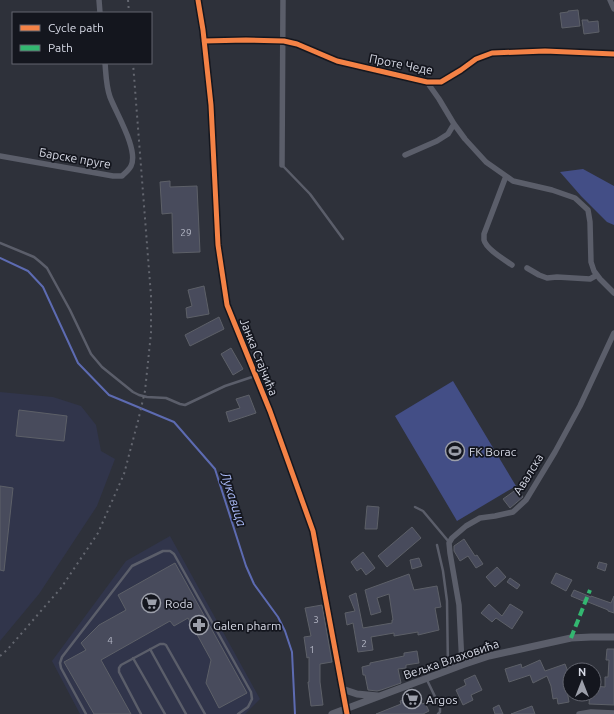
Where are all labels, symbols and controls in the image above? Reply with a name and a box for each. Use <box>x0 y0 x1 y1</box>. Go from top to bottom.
legend <box>12 12 152 64</box>
text: Cycle path <box>48 21 104 34</box>
text: Path <box>48 41 73 54</box>
street label: Проте Чеде <box>368 51 434 77</box>
street label: Барске пруге <box>38 145 112 171</box>
house number: 29 <box>180 227 192 238</box>
street label: Јанка Стајчића <box>238 316 280 398</box>
sports icon: FK Borac <box>444 440 466 462</box>
place label: FK Borac <box>469 445 517 458</box>
street label: Авалска <box>510 451 546 497</box>
water label: Лукавица <box>218 469 249 528</box>
supermarket icon: Roda <box>140 592 162 614</box>
place label: Roda <box>165 597 193 610</box>
pharmacy icon: Galen pharm <box>188 614 210 636</box>
house number: 3 <box>313 614 319 625</box>
place label: Galen pharm <box>213 619 281 632</box>
house number: 4 <box>107 635 113 646</box>
street label: Вељка Влаховића <box>402 637 500 681</box>
house number: 2 <box>361 638 367 649</box>
house number: 1 <box>309 644 315 655</box>
north arrow <box>562 662 602 702</box>
text: N <box>578 666 586 678</box>
supermarket icon: Argos <box>401 688 423 710</box>
place label: Argos <box>426 693 457 706</box>

